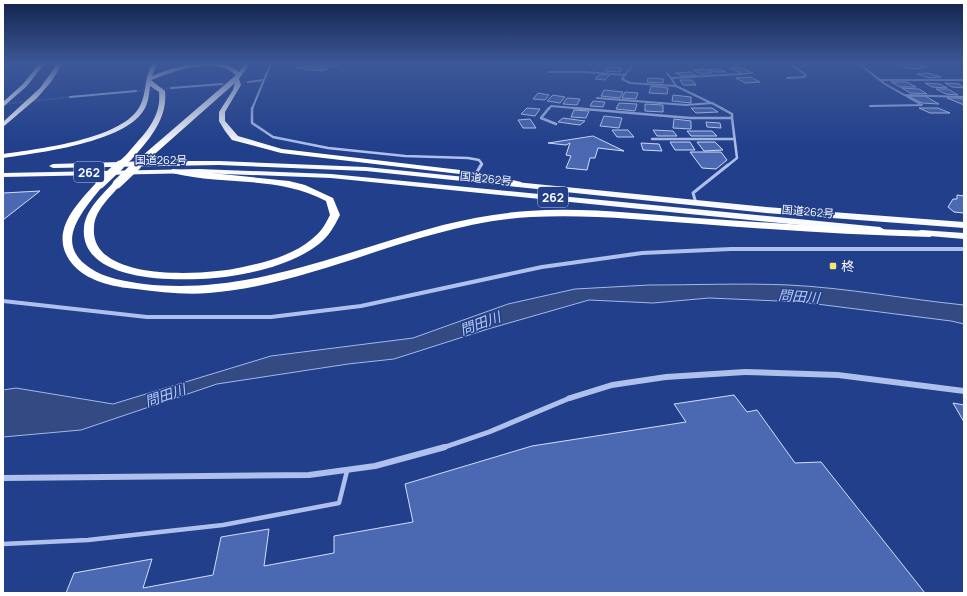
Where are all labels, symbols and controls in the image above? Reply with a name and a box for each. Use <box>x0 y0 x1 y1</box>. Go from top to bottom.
street label: 国道262号 <box>135 152 187 167</box>
road number: 262 <box>74 162 104 182</box>
street label: 国道262号 <box>459 168 513 188</box>
road number: 262 <box>538 187 568 207</box>
street label: 国道262号 <box>781 201 835 221</box>
place label: 柊 <box>841 257 855 275</box>
marker: 柊 <box>828 261 838 271</box>
water label: 問田川 <box>777 285 823 307</box>
water label: 問田川 <box>457 306 505 339</box>
water label: 問田川 <box>142 379 190 411</box>

